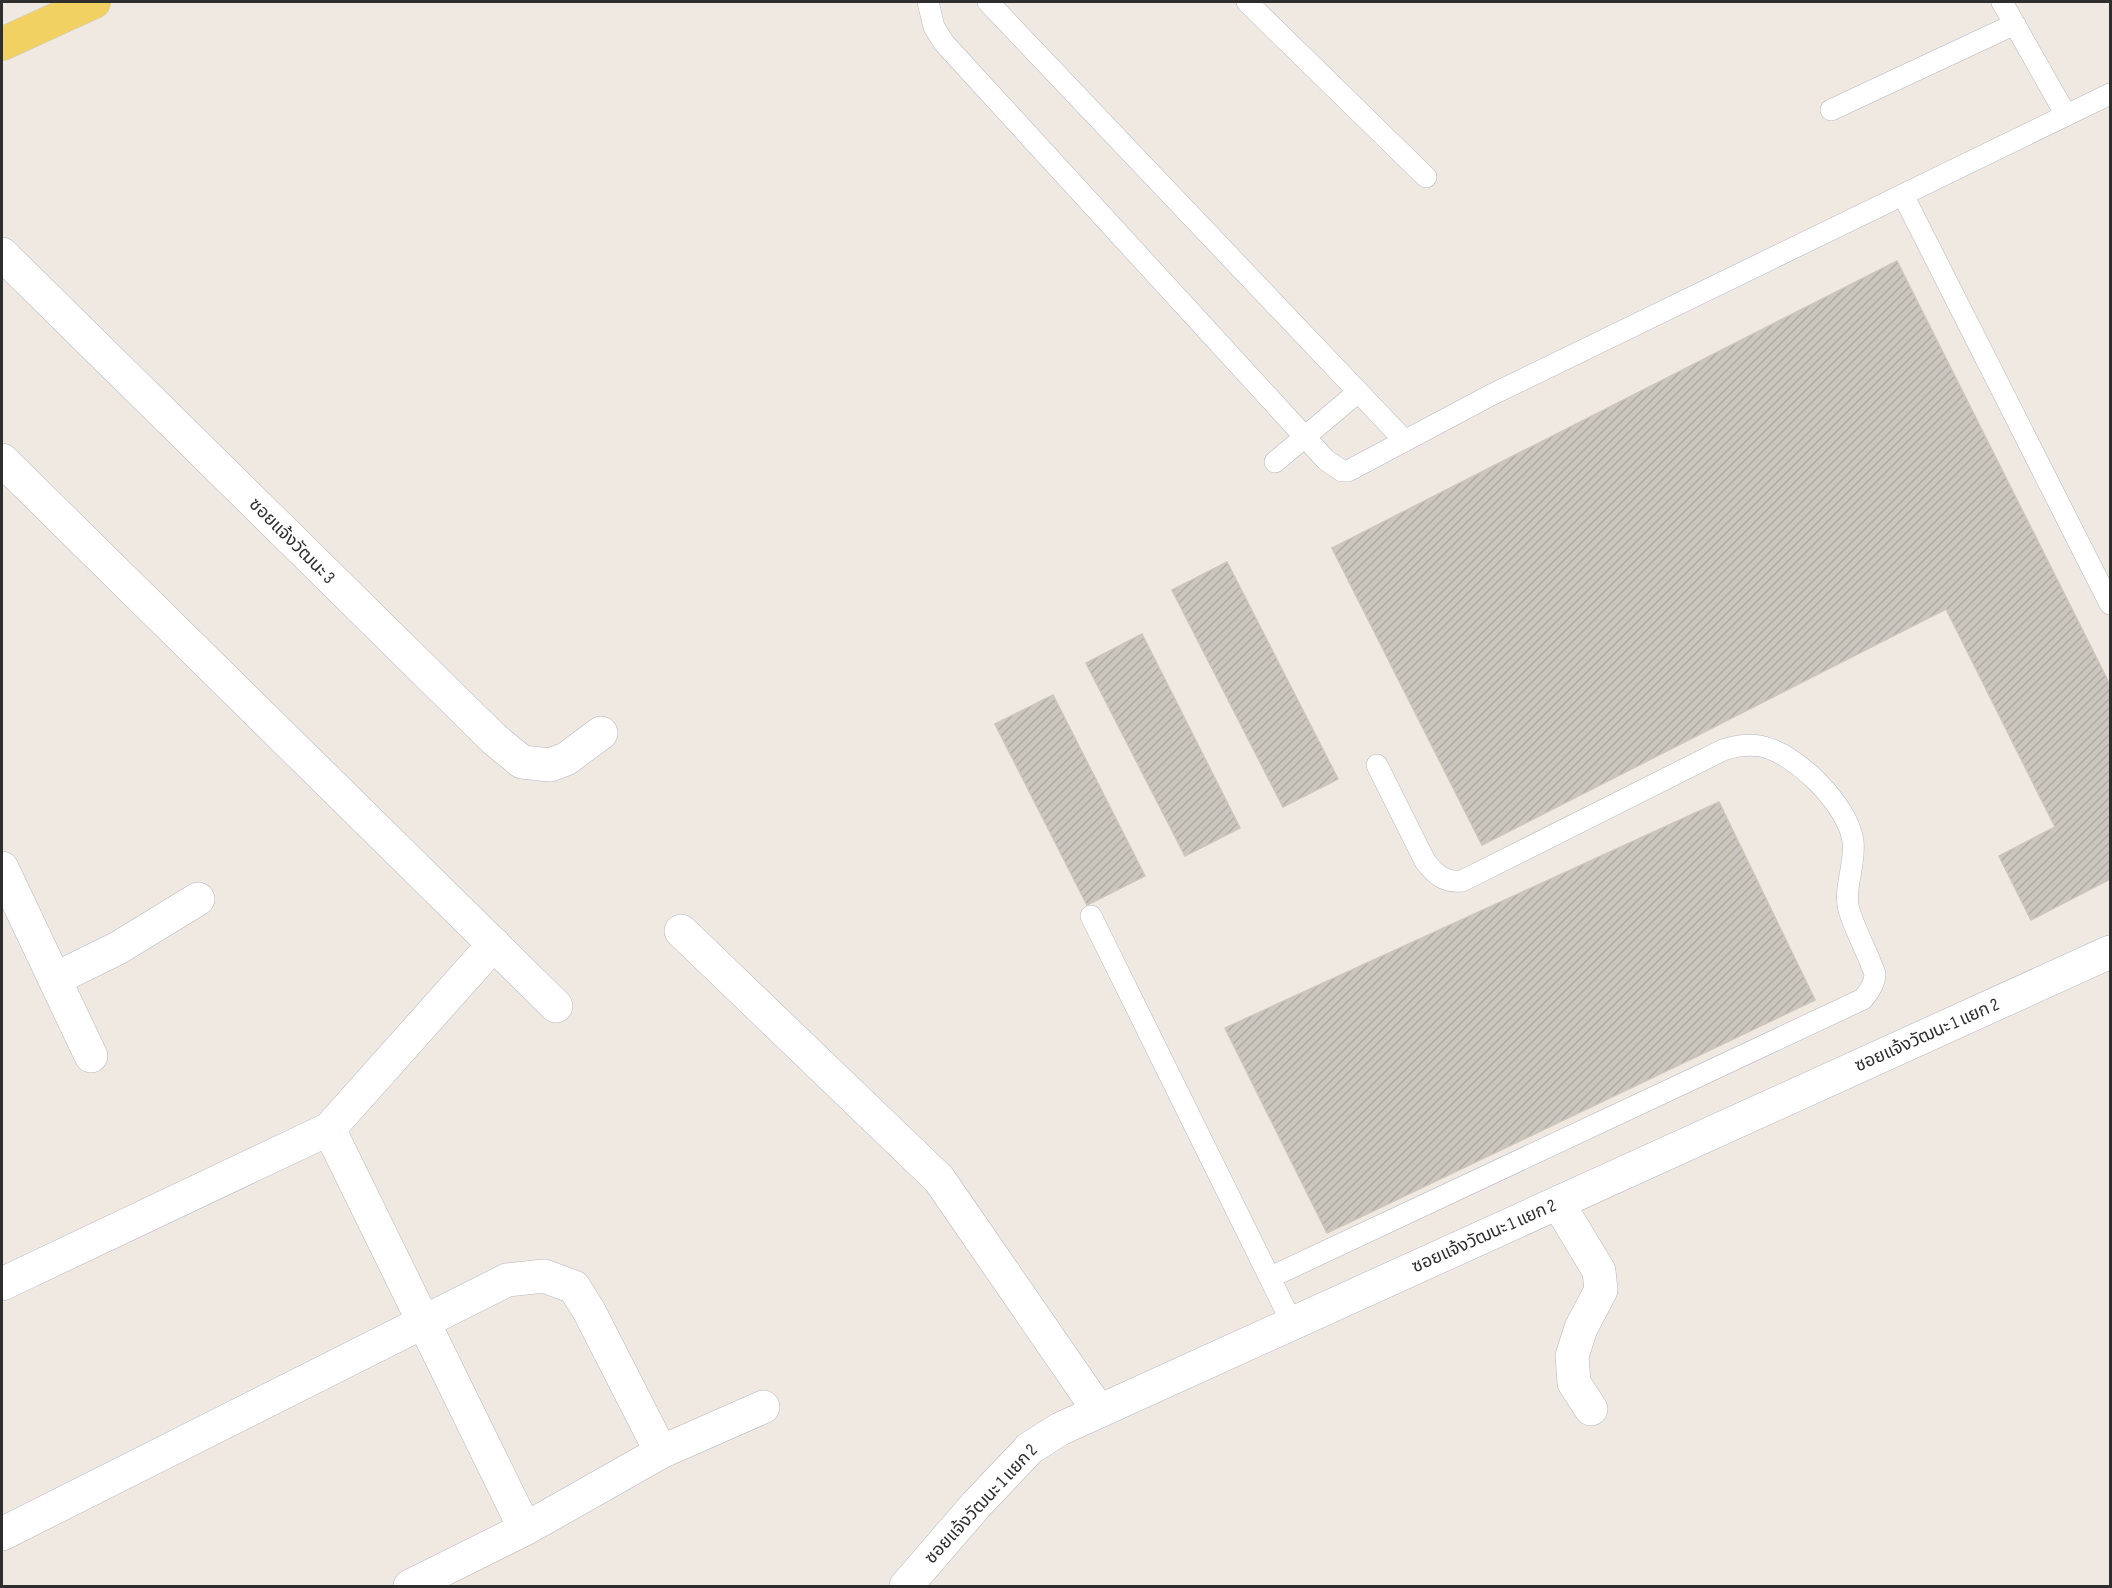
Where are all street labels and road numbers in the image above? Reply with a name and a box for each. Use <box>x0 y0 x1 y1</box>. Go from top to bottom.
street label: ซอยแจ้งวัฒนะ 3 <box>245 494 339 588</box>
street label: ซอยแจ้งวัฒนะ 1 แยก 2 <box>1852 994 2002 1076</box>
street label: ซอยแจ้งวัฒนะ 1 แยก 2 <box>1409 1195 1559 1277</box>
street label: ซอยแจ้งวัฒนะ 1 แยก 2 <box>920 1440 1042 1568</box>

